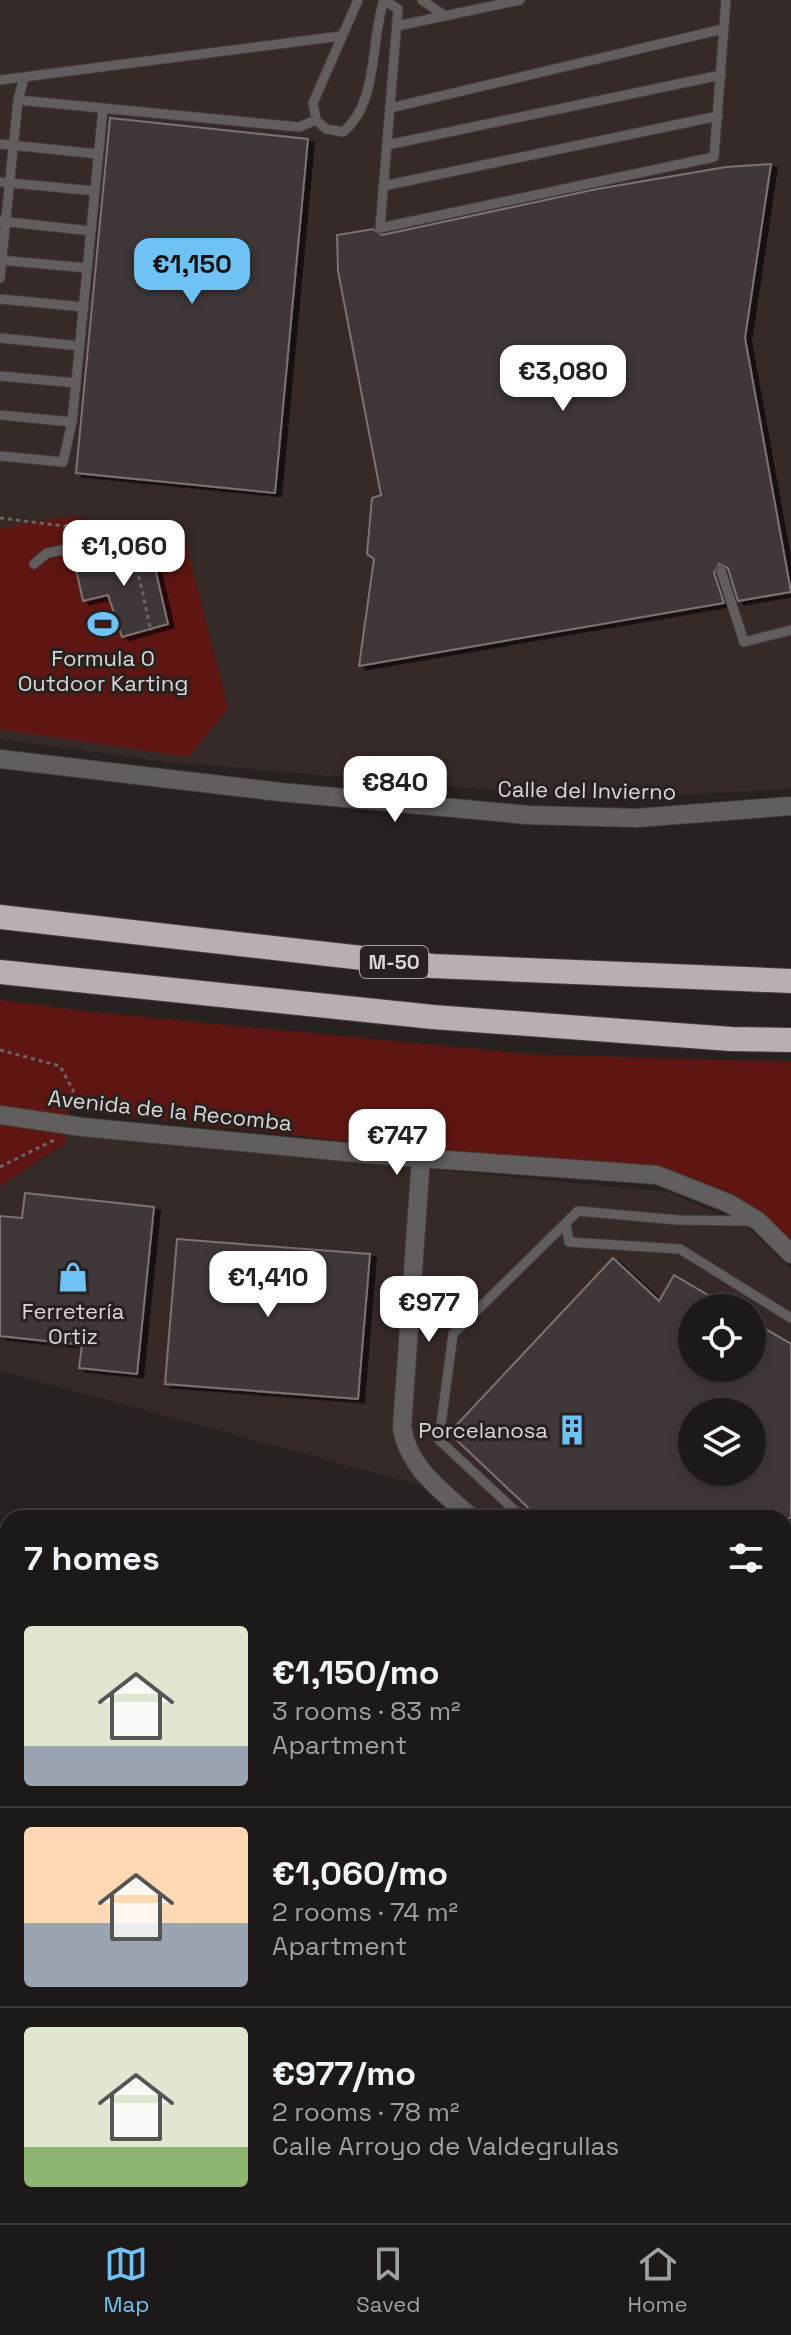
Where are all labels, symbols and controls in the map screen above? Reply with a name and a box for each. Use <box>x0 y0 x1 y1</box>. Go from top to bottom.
pin: €1,150 <box>127 238 257 306</box>
text: €1,150 <box>152 247 232 281</box>
pin: €3,080 <box>498 345 628 413</box>
text: €3,080 <box>518 354 608 388</box>
pin: €1,060 <box>59 520 189 588</box>
text: €1,060 <box>81 529 167 563</box>
sports icon: Formula 0 Outdoor Karting <box>86 607 120 641</box>
place label: Formula 0 Outdoor Karting <box>18 644 188 697</box>
pin: €840 <box>348 756 442 824</box>
text: €840 <box>362 765 428 799</box>
street label: Calle del Invierno <box>497 774 677 806</box>
road number: M-50 <box>360 946 428 978</box>
street label: Avenida de la Recomba <box>47 1083 294 1137</box>
pin: €747 <box>350 1109 444 1177</box>
text: €747 <box>367 1118 427 1152</box>
pin: €1,410 <box>203 1251 333 1319</box>
shop icon: Ferretería Ortiz <box>56 1260 90 1294</box>
text: €1,410 <box>227 1260 309 1294</box>
pin: €977 <box>382 1276 476 1344</box>
text: €977 <box>398 1285 460 1319</box>
map controls <box>678 1294 766 1486</box>
button: locate <box>678 1294 766 1382</box>
place label: Ferretería Ortiz <box>22 1297 125 1350</box>
button: layers <box>678 1398 766 1486</box>
building icon: Porcelanosa <box>555 1413 589 1447</box>
place label: Porcelanosa <box>418 1416 548 1444</box>
icon: filters <box>724 1536 768 1580</box>
text: 7 homes <box>24 1537 160 1580</box>
text: €1,150/mo <box>272 1651 439 1694</box>
icon: home <box>88 1658 184 1754</box>
text: 3 rooms · 83 m² <box>272 1694 461 1728</box>
text: Apartment <box>272 1728 407 1762</box>
text: €1,060/mo <box>272 1852 448 1895</box>
icon: home <box>88 1859 184 1955</box>
text: 2 rooms · 74 m² <box>272 1895 458 1929</box>
text: Apartment <box>272 1929 407 1963</box>
text: €977/mo <box>272 2052 416 2095</box>
icon: home <box>88 2059 184 2155</box>
text: 2 rooms · 78 m² <box>272 2095 459 2129</box>
text: Calle Arroyo de Valdegrullas <box>272 2129 619 2163</box>
tab: Map <box>104 2242 149 2318</box>
tab: Saved <box>356 2242 421 2318</box>
tab: Home <box>628 2242 688 2318</box>

